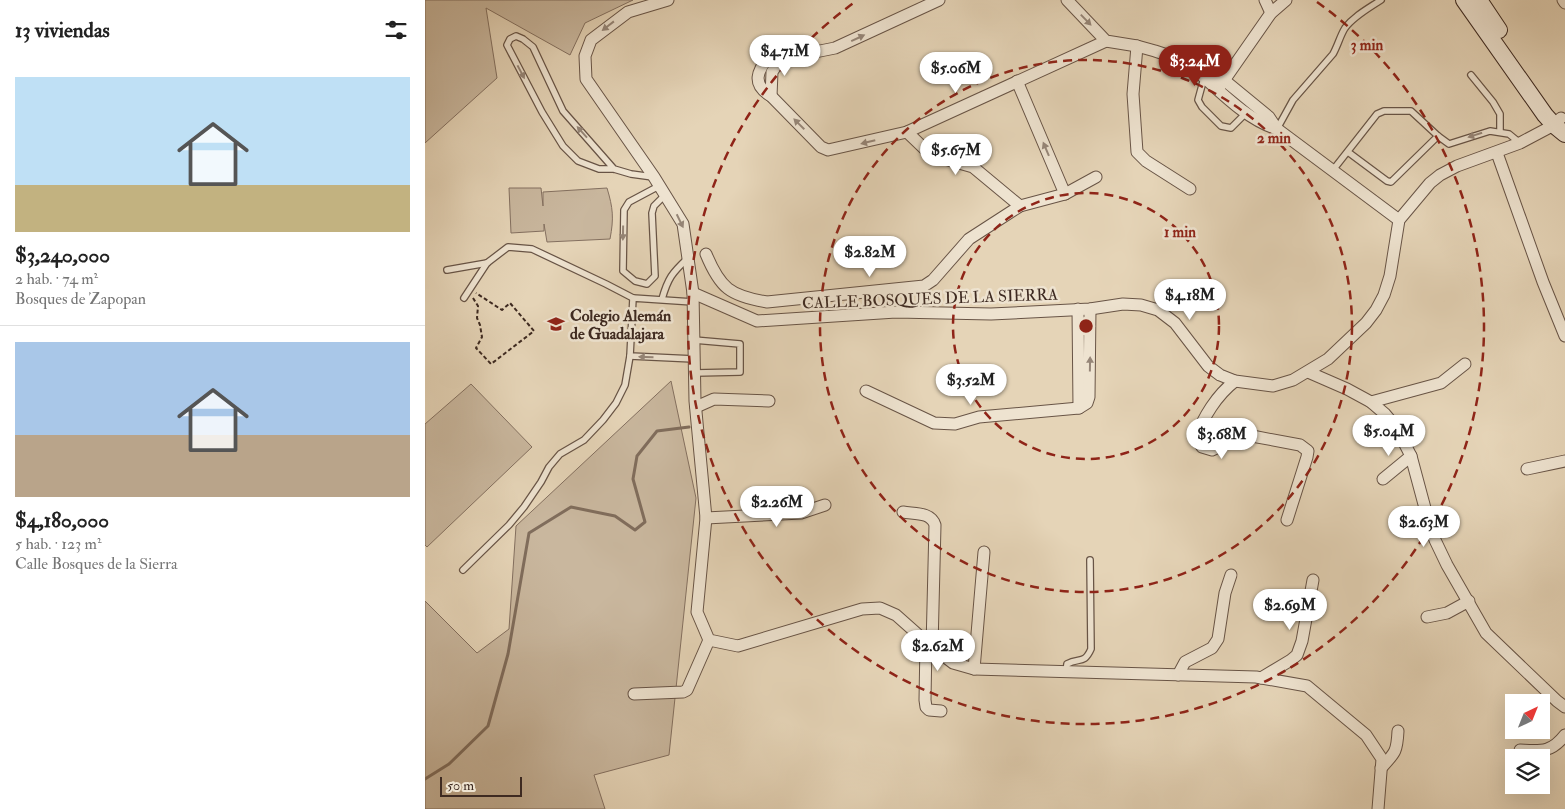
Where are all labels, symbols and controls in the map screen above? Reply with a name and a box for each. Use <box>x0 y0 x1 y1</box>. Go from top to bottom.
one-way arrow <box>1080 14 1092 26</box>
icon: filters <box>382 16 410 44</box>
text: 13 viviendas <box>15 17 110 44</box>
one-way arrow <box>602 21 615 32</box>
one-way arrow <box>851 33 865 41</box>
pin: $4.71M <box>744 34 826 77</box>
text: 3 min <box>1351 36 1383 55</box>
text: $4.71M <box>760 41 810 61</box>
pin: $3.24M <box>1154 44 1236 87</box>
text: $3.24M <box>1170 51 1220 71</box>
pin: $5.06M <box>915 52 997 94</box>
text: $5.06M <box>931 58 981 78</box>
one-way arrow <box>517 64 525 79</box>
icon: home <box>168 109 258 199</box>
one-way arrow <box>793 118 805 130</box>
one-way arrow <box>576 126 588 138</box>
text: 2 min <box>1257 129 1291 148</box>
one-way arrow <box>1468 132 1483 140</box>
pin: $5.67M <box>915 134 997 176</box>
one-way arrow <box>860 138 875 146</box>
text: $5.67M <box>931 140 981 160</box>
one-way arrow <box>1041 142 1049 156</box>
one-way arrow <box>676 214 684 228</box>
text: 1 min <box>1164 223 1196 242</box>
one-way arrow <box>619 225 627 241</box>
pin: $2.82M <box>829 236 911 278</box>
text: $3,240,000 <box>15 242 110 269</box>
text: $2.82M <box>844 242 896 262</box>
text: 2 hab. · 74 m² <box>15 269 98 289</box>
pin: $4.18M <box>1149 278 1231 321</box>
street label: CALLE BOSQUES DE LA SIERRA <box>802 285 1058 313</box>
text: $4.18M <box>1165 285 1215 305</box>
text: Bosques de Zapopan <box>15 289 146 309</box>
place label: Colegio Alemán de Guadalajara <box>570 306 672 344</box>
school or university icon: Colegio Alemán de Guadalajara <box>546 314 566 334</box>
centre of rings <box>1077 317 1095 335</box>
one-way arrow <box>637 352 653 360</box>
one-way arrow <box>1086 356 1094 372</box>
pin: $3.52M <box>930 364 1012 406</box>
text: $3.52M <box>947 370 995 390</box>
icon: home <box>168 375 258 465</box>
pin: $5.04M <box>1348 414 1430 457</box>
pin: $3.68M <box>1181 418 1263 460</box>
text: $5.04M <box>1363 421 1415 441</box>
text: $3.68M <box>1197 424 1247 444</box>
pin: $2.26M <box>736 486 818 528</box>
text: $2.26M <box>751 492 803 512</box>
pin: $2.63M <box>1383 506 1465 548</box>
text: $4,180,000 <box>15 507 109 534</box>
text: $2.63M <box>1399 512 1449 532</box>
text: 5 hab. · 123 m² <box>15 534 101 554</box>
text: Calle Bosques de la Sierra <box>15 554 177 574</box>
pin: $2.69M <box>1249 588 1331 631</box>
text: $2.69M <box>1264 595 1316 615</box>
pin: $2.62M <box>897 630 979 672</box>
text: $2.62M <box>912 636 964 656</box>
north arrow <box>1505 694 1550 739</box>
map controls <box>1505 694 1550 794</box>
button: layers <box>1505 749 1550 794</box>
scale bar <box>440 774 523 797</box>
text: 50 m <box>447 777 474 794</box>

